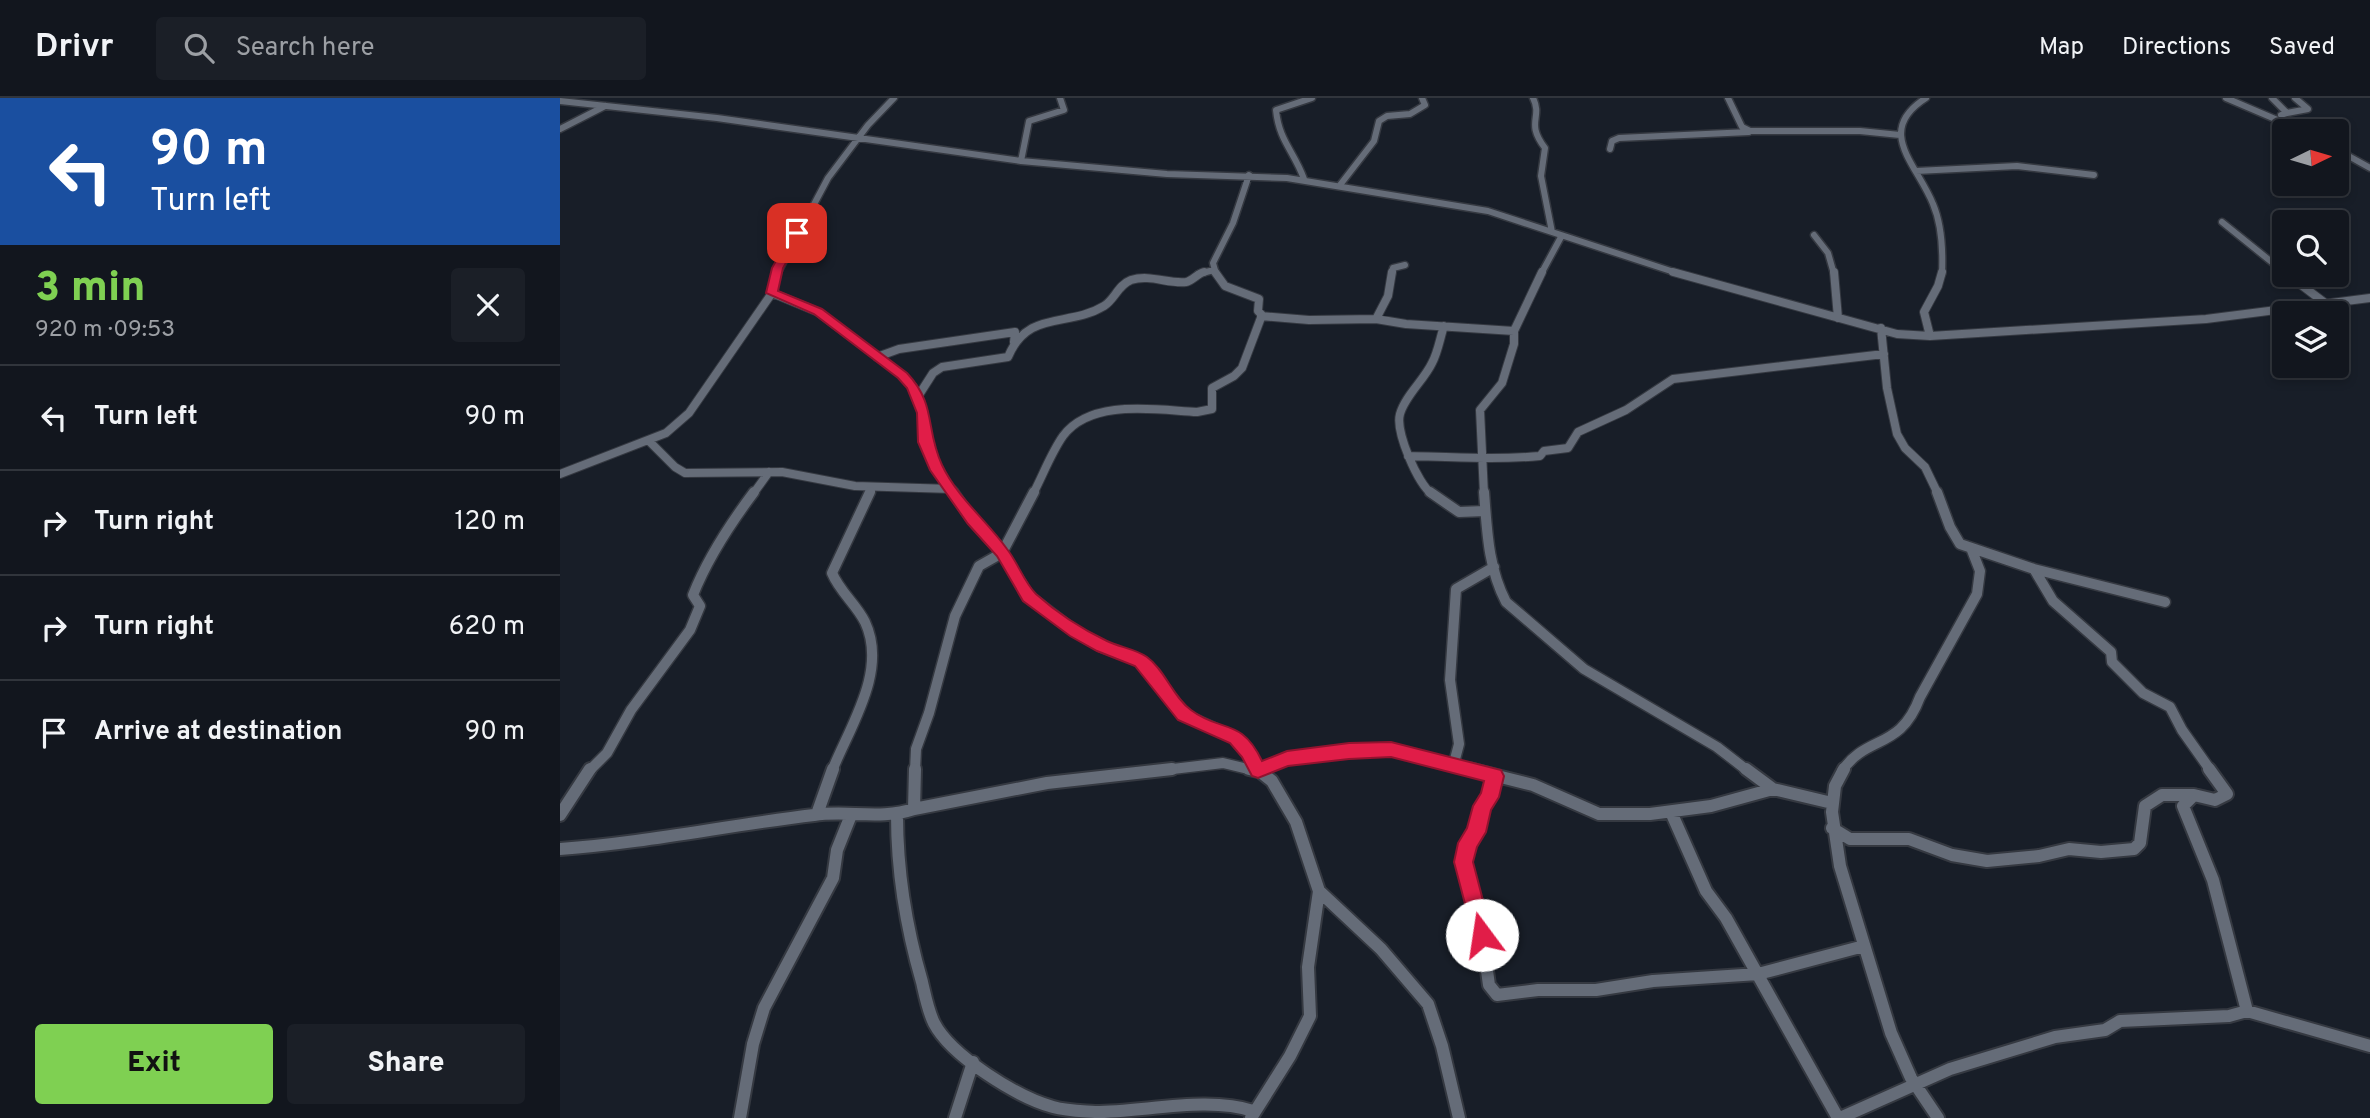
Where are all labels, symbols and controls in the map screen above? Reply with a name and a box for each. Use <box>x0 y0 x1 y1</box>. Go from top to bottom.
search box <box>156 17 646 80</box>
text: Drivr <box>35 27 114 69</box>
icon: search <box>180 29 218 67</box>
text: Search here <box>236 32 375 65</box>
text: Map <box>2039 33 2084 63</box>
text: Directions <box>2122 33 2231 63</box>
text: Saved <box>2269 33 2335 63</box>
north arrow <box>2272 119 2348 196</box>
map controls <box>2272 119 2349 378</box>
text: 90 m <box>150 121 268 183</box>
icon: left <box>35 126 126 217</box>
text: Turn left <box>150 182 271 222</box>
pin <box>767 203 827 263</box>
button: search <box>2272 210 2349 287</box>
icon: arrive <box>778 214 816 252</box>
text: 3 min <box>35 263 146 316</box>
button: close <box>451 268 525 342</box>
button: layers <box>2272 301 2349 378</box>
text: 920 m · 09:53 <box>35 316 175 345</box>
icon: left <box>35 399 73 437</box>
text: Turn left <box>94 401 198 434</box>
text: 90 m <box>465 401 525 434</box>
icon: right <box>35 504 73 542</box>
text: Turn right <box>94 506 214 539</box>
text: 120 m <box>455 506 525 539</box>
icon: right <box>35 609 73 647</box>
text: Turn right <box>94 611 214 644</box>
text: 620 m <box>449 611 525 644</box>
icon: arrive <box>35 714 73 752</box>
text: Arrive at destination <box>94 716 342 749</box>
text: 90 m <box>465 716 525 749</box>
position arrow <box>1445 898 1519 972</box>
button: Exit <box>35 1024 273 1104</box>
button: Share <box>287 1024 525 1104</box>

